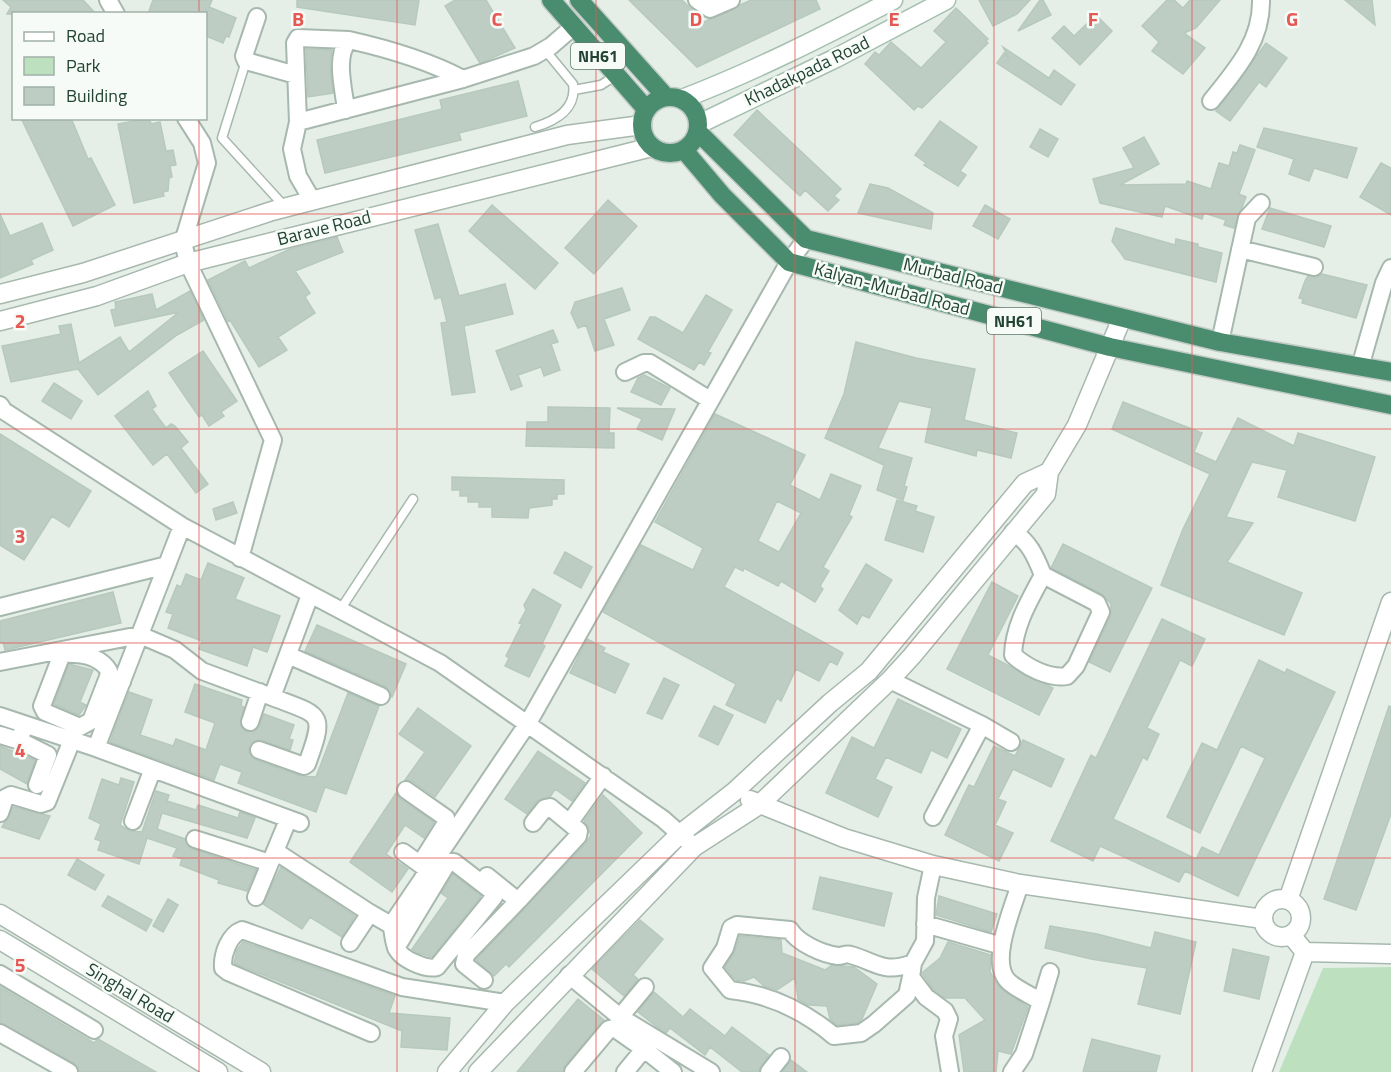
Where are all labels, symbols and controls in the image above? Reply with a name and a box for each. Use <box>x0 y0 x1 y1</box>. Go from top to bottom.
text: B <box>292 3 304 34</box>
text: C <box>492 3 503 34</box>
text: D <box>690 3 702 34</box>
text: E <box>888 3 900 34</box>
text: F <box>1088 3 1099 34</box>
text: G <box>1286 3 1298 34</box>
legend <box>12 12 207 120</box>
text: Road <box>66 22 105 49</box>
street label: Khadakpada Road <box>740 29 874 113</box>
road number: NH61 <box>571 43 625 69</box>
text: Park <box>66 52 101 79</box>
text: Building <box>66 82 127 109</box>
street label: Barave Road <box>274 203 374 252</box>
street label: Murbad Road <box>900 250 1006 301</box>
street label: Kalyan-Murbad Road <box>811 255 973 322</box>
text: 2 <box>14 305 26 336</box>
road number: NH61 <box>987 308 1041 334</box>
text: 3 <box>14 520 26 551</box>
text: 4 <box>14 734 26 765</box>
text: 5 <box>14 949 26 980</box>
street label: Singhal Road <box>81 956 179 1029</box>

